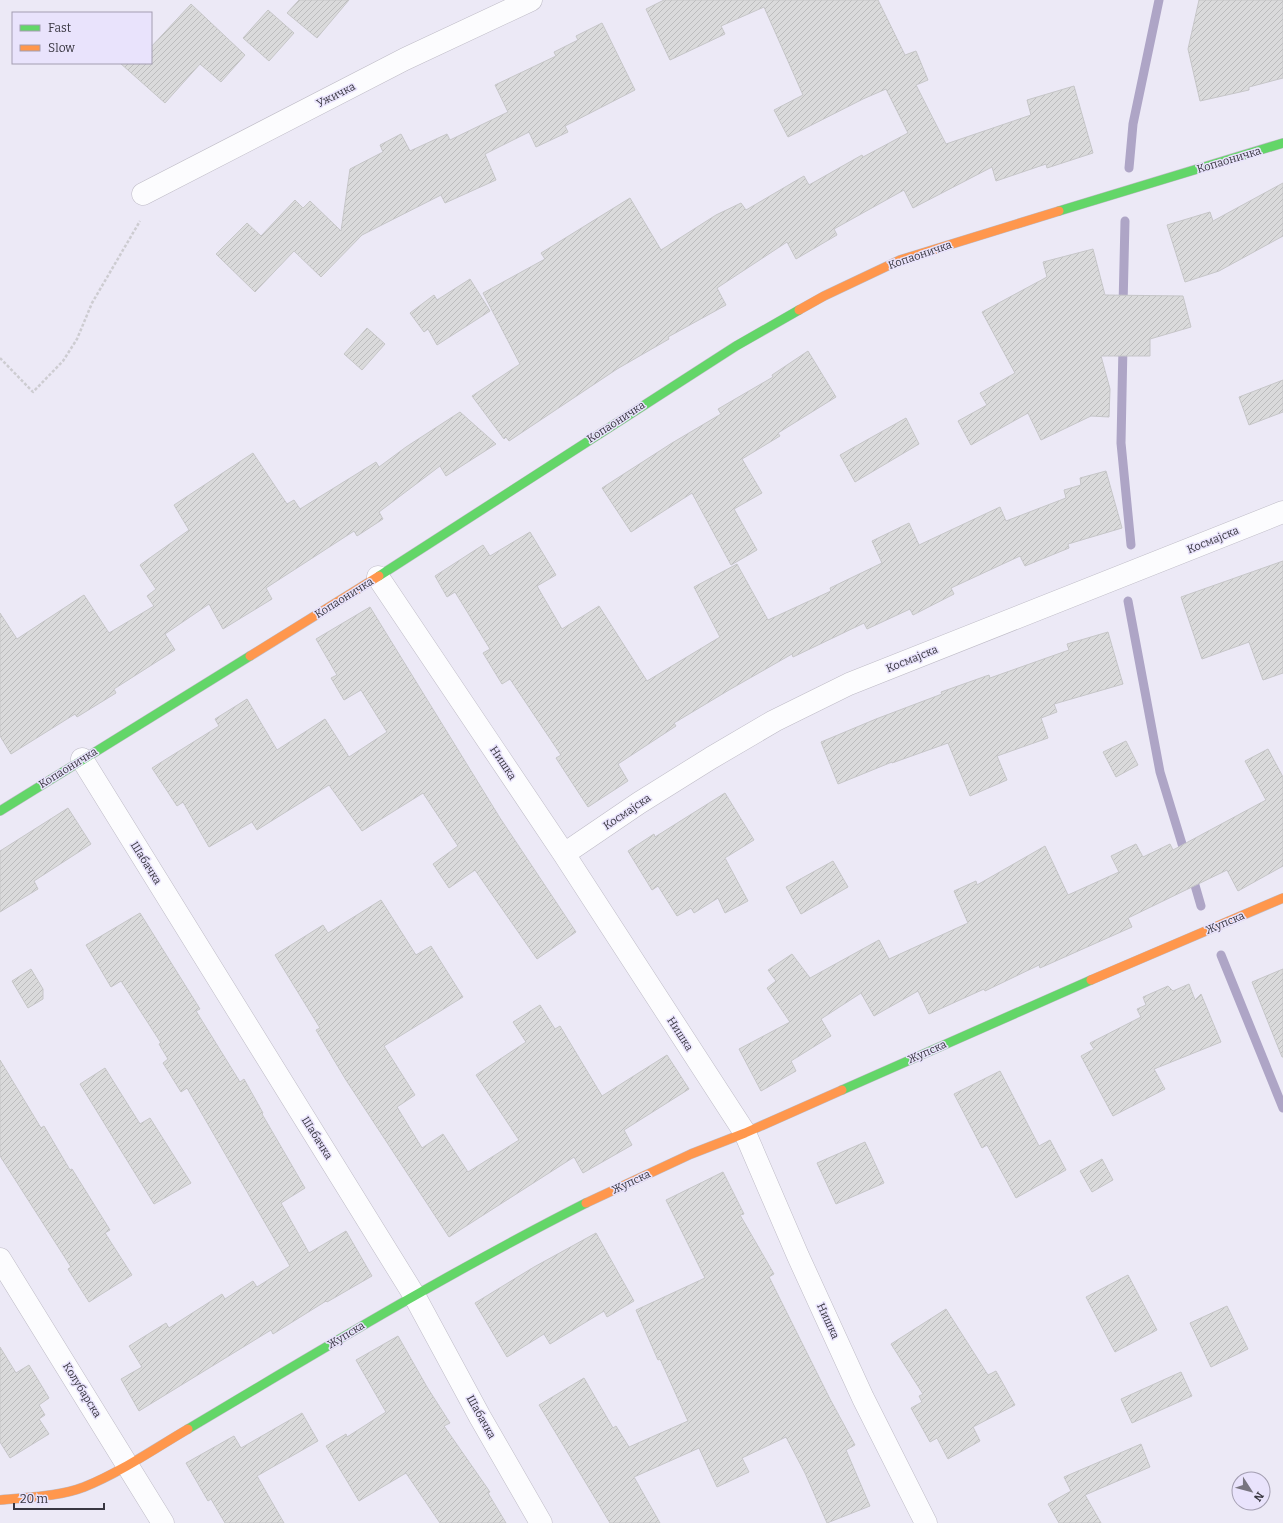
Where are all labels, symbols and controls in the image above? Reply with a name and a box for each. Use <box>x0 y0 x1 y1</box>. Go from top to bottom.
legend <box>12 12 152 64</box>
text: Fast <box>48 21 72 35</box>
text: Slow <box>48 41 75 55</box>
street label: Ужичка <box>314 80 358 110</box>
street label: Копаоничка <box>1195 144 1263 176</box>
street label: Копаоничка <box>886 238 954 272</box>
street label: Копаоничка <box>585 398 647 446</box>
street label: Космајска <box>1185 524 1241 556</box>
street label: Копаоничка <box>312 575 376 621</box>
street label: Космајска <box>884 643 940 675</box>
street label: Нишка <box>487 744 519 782</box>
street label: Копаоничка <box>36 745 100 791</box>
street label: Космајска <box>601 791 653 833</box>
street label: Шабачка <box>128 839 164 887</box>
street label: Жупска <box>1203 909 1247 937</box>
street label: Нишка <box>664 1015 696 1053</box>
street label: Жупска <box>905 1038 949 1066</box>
street label: Шабачка <box>299 1114 335 1162</box>
street label: Жупска <box>610 1167 652 1197</box>
street label: Нишка <box>814 1301 842 1341</box>
street label: Жупска <box>325 1319 367 1351</box>
street label: Колубарска <box>60 1360 104 1420</box>
street label: Шабачка <box>464 1393 498 1441</box>
north arrow <box>1231 1471 1271 1511</box>
scale bar <box>14 1485 104 1511</box>
text: N <box>1251 1489 1266 1504</box>
text: 20 m <box>20 1492 49 1506</box>

